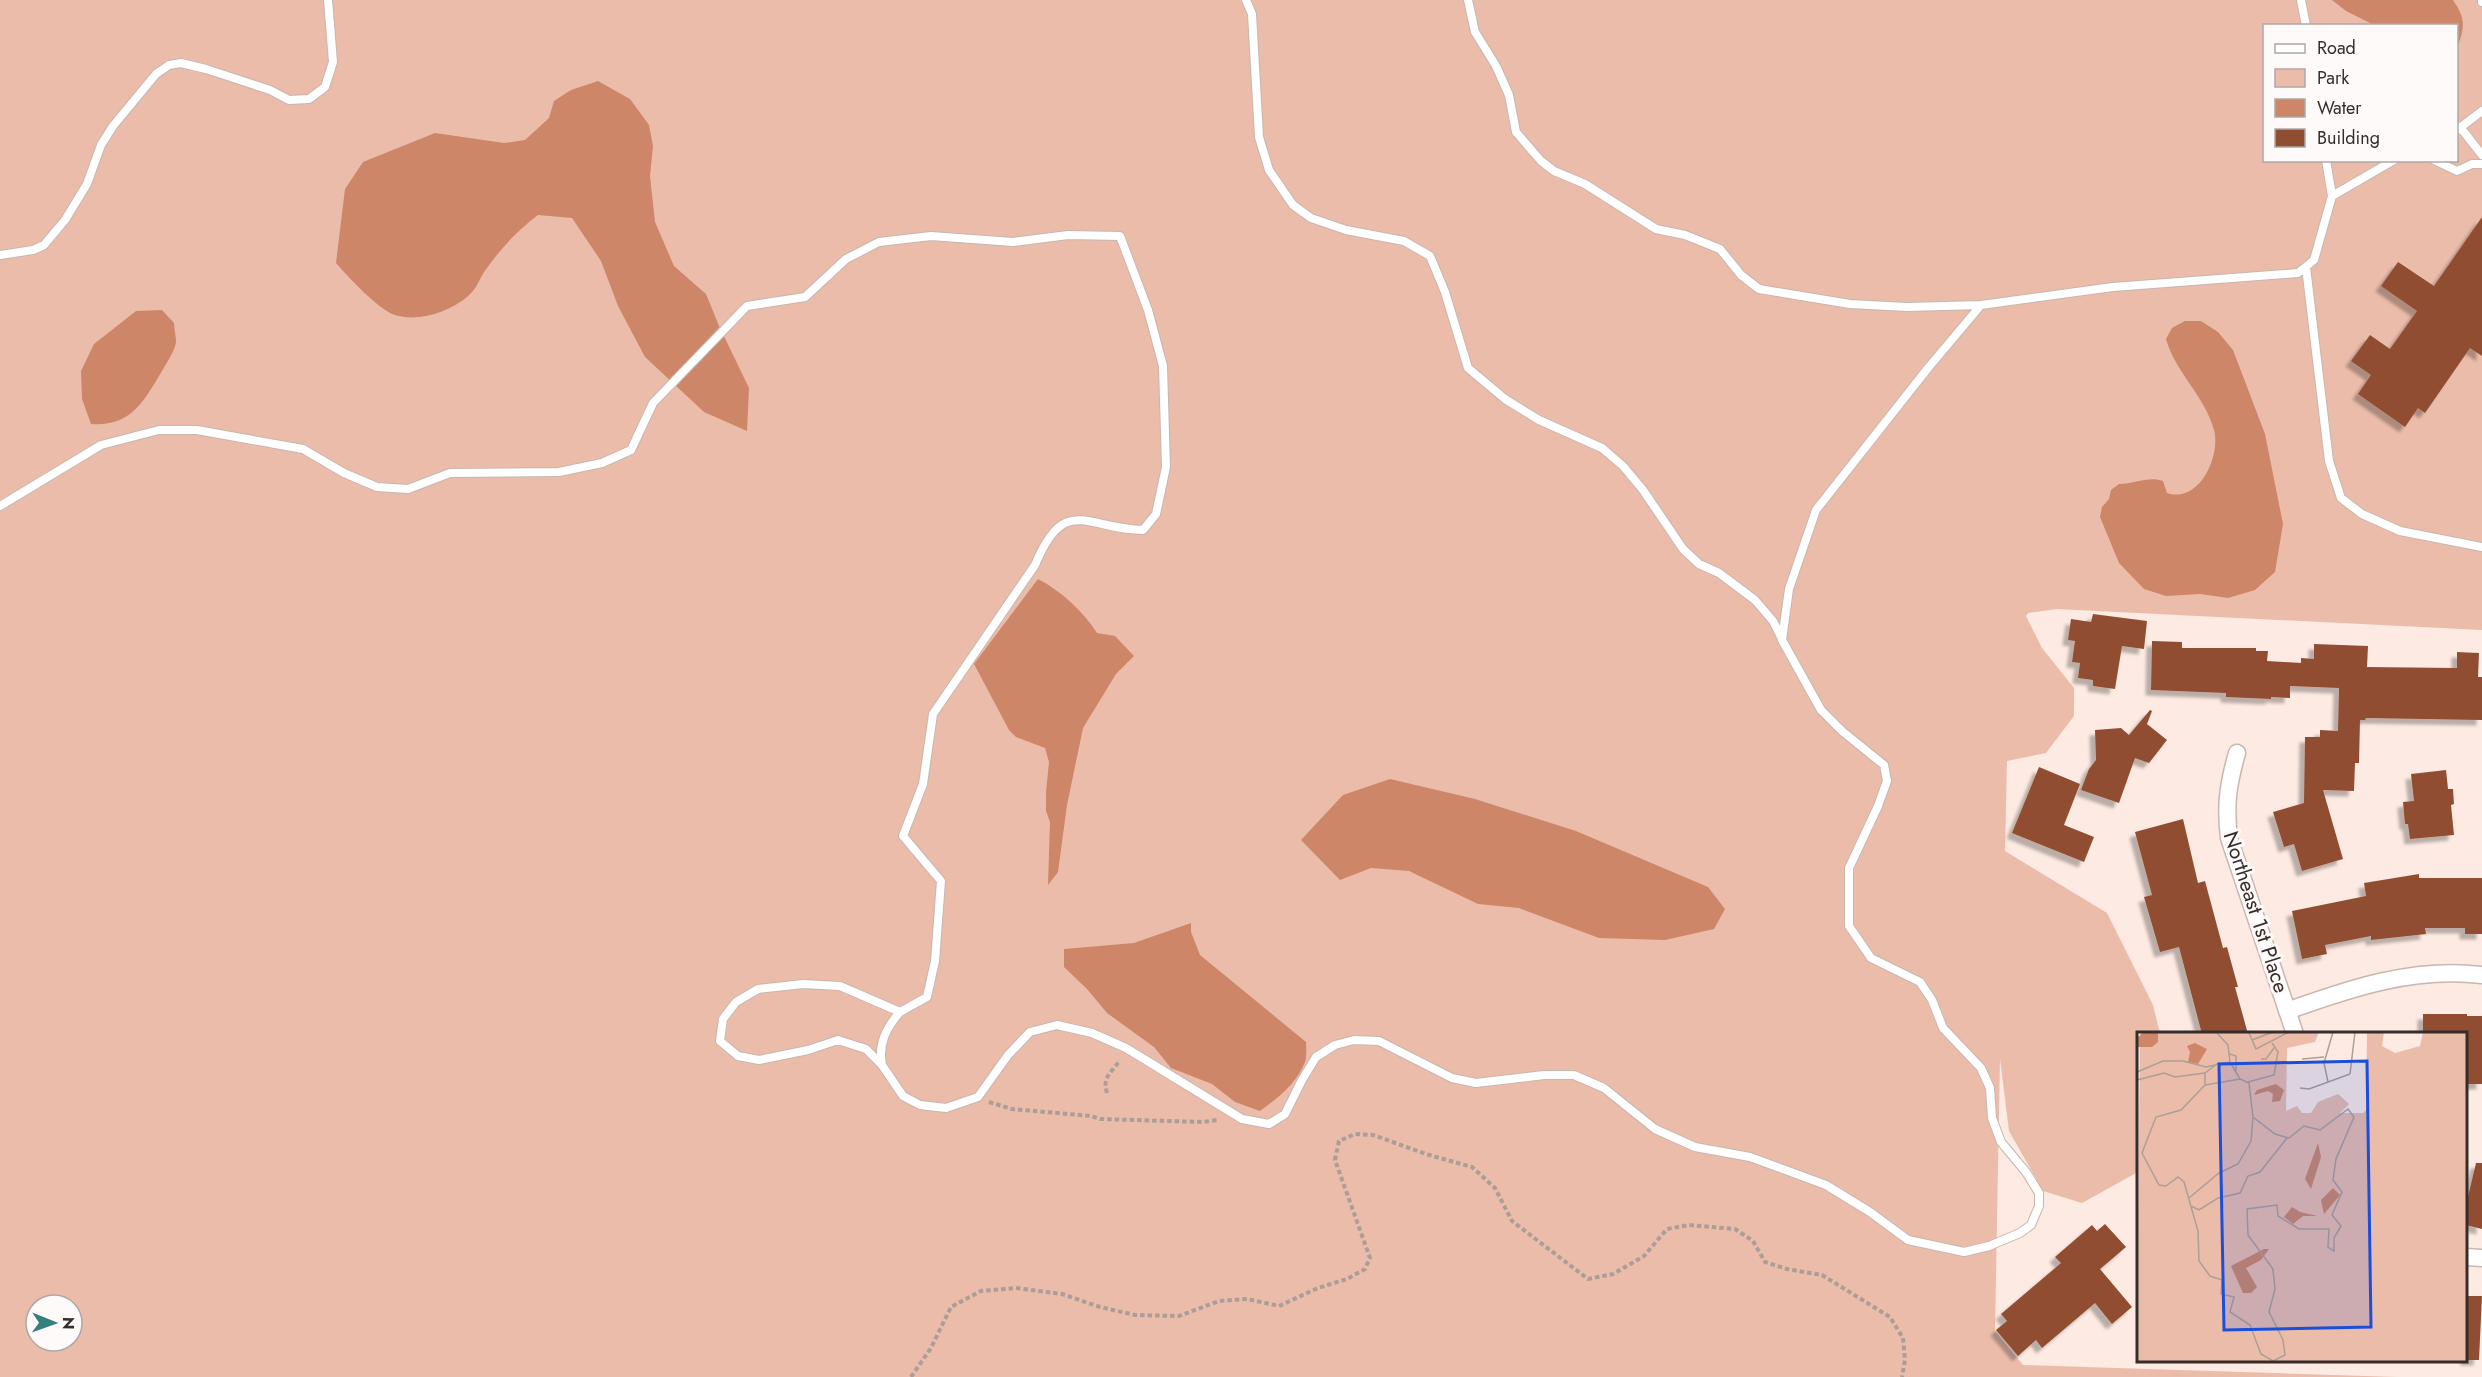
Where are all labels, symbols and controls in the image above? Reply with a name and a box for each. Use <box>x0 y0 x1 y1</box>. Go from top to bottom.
legend <box>2263 24 2458 162</box>
text: Road <box>2317 35 2356 61</box>
text: Park <box>2317 65 2349 91</box>
text: Water <box>2317 95 2362 121</box>
text: Building <box>2317 125 2380 151</box>
street label: Northeast 1st Place <box>2216 827 2296 997</box>
inset map <box>2137 1032 2467 1362</box>
north arrow <box>24 1293 84 1353</box>
text: N <box>57 1317 80 1330</box>

